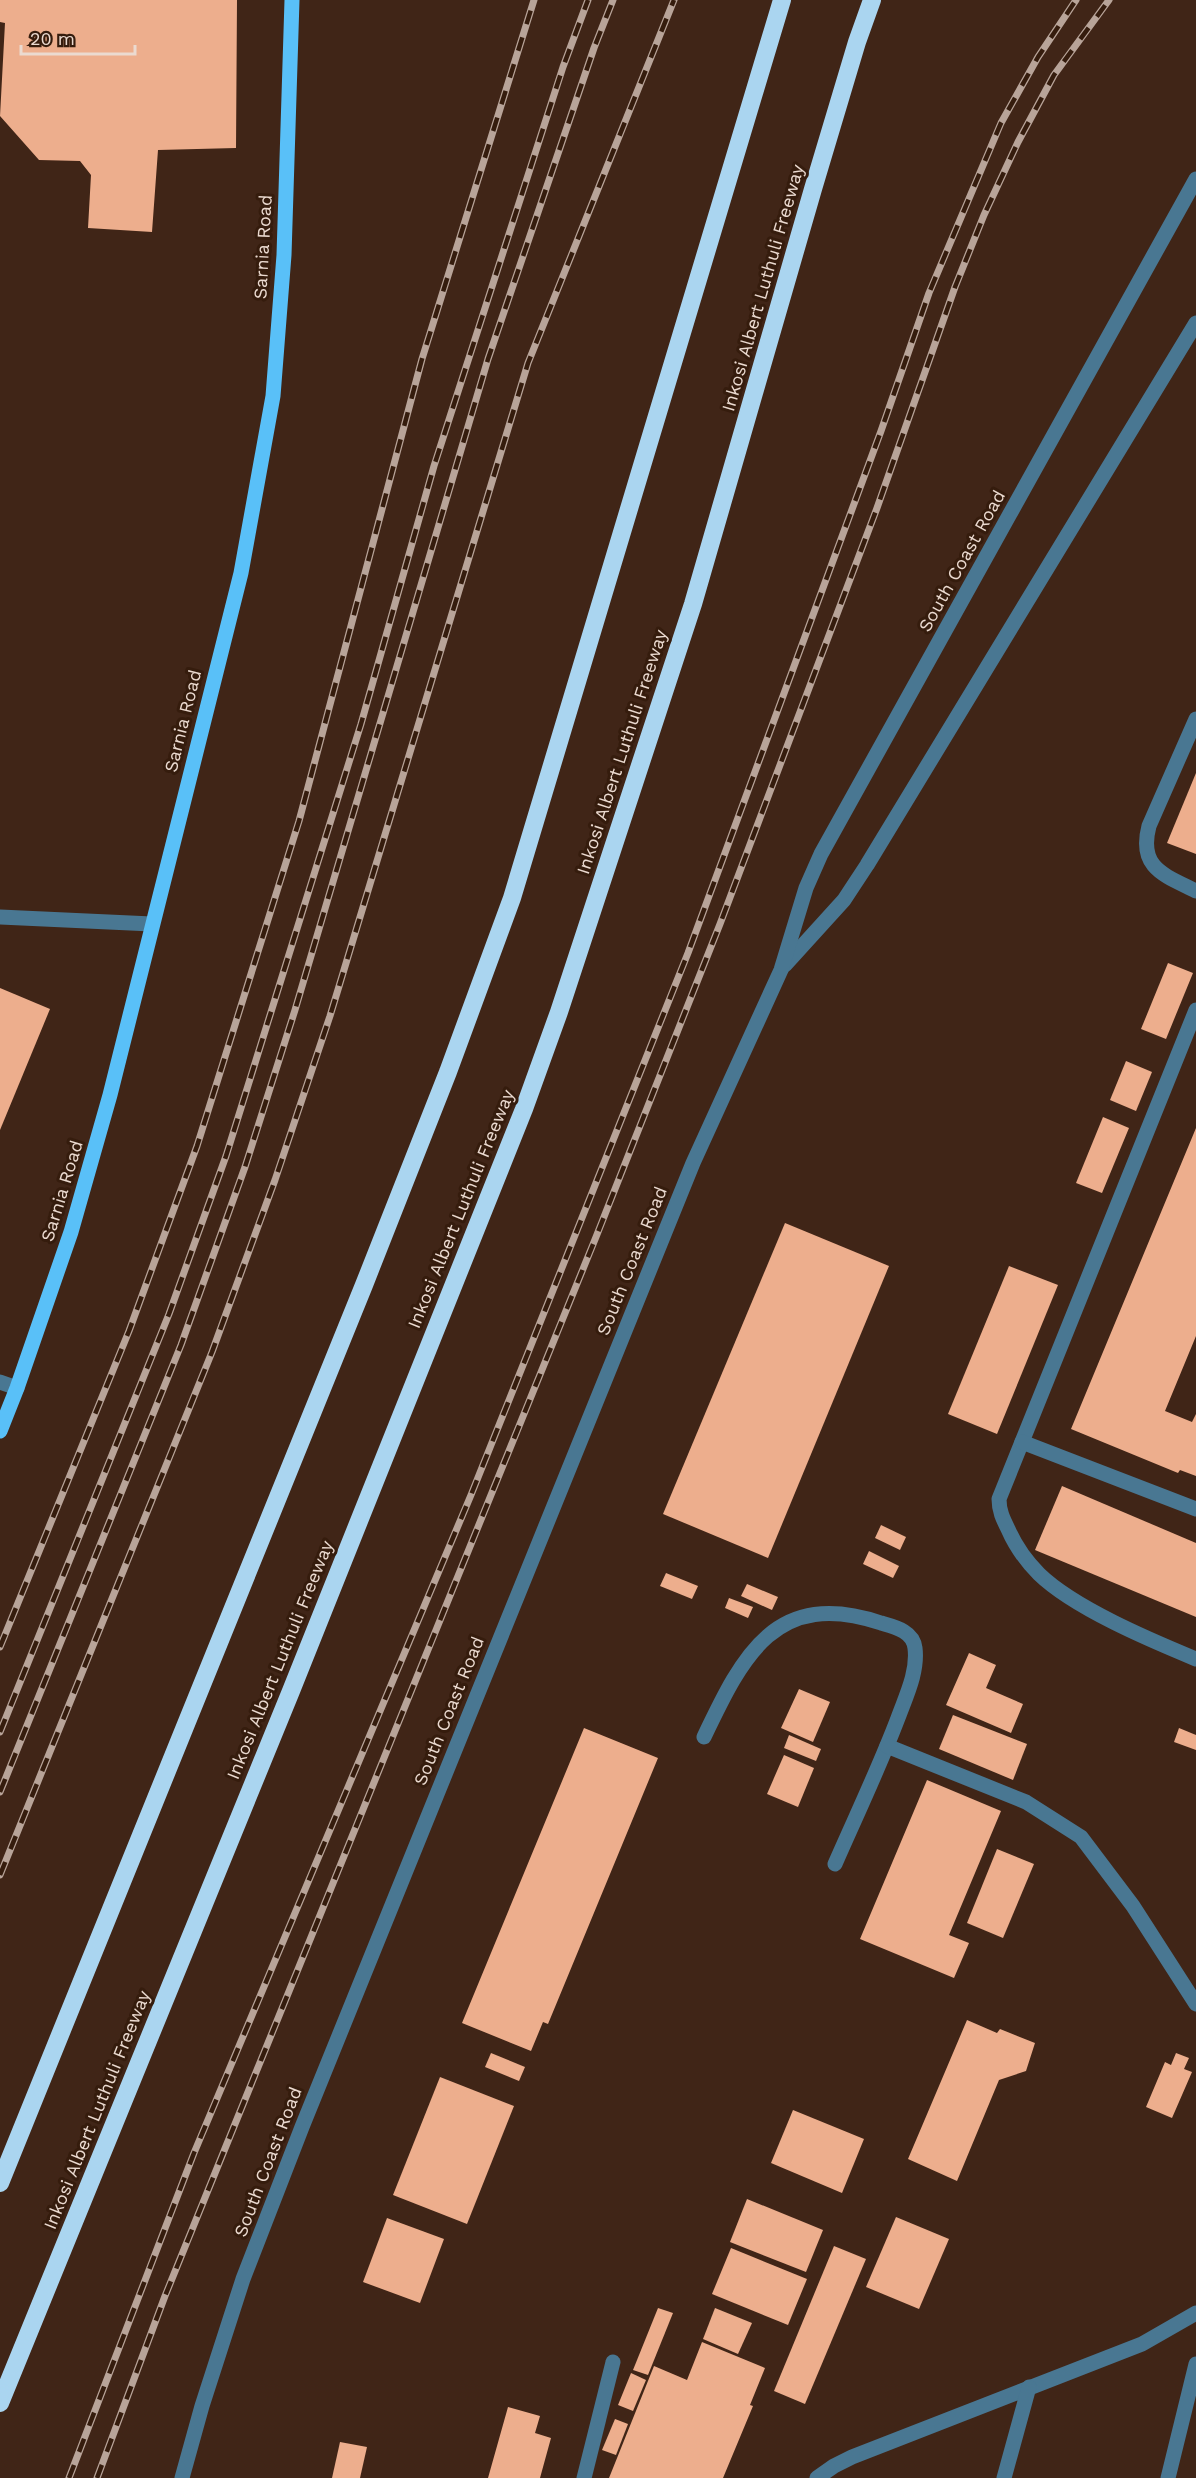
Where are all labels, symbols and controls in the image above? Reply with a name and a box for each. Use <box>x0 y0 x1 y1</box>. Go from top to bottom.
scale bar <box>21 18 135 56</box>
text: 20 m <box>30 28 75 49</box>
street label: Inkosi Albert Luthuli Freeway <box>717 161 808 414</box>
street label: Sarnia Road <box>249 194 276 300</box>
street label: South Coast Road <box>914 486 1009 635</box>
street label: Inkosi Albert Luthuli Freeway <box>572 626 671 877</box>
street label: Sarnia Road <box>160 668 205 774</box>
street label: Inkosi Albert Luthuli Freeway <box>403 1086 518 1331</box>
street label: Sarnia Road <box>36 1138 87 1244</box>
street label: South Coast Road <box>592 1183 671 1338</box>
street label: Inkosi Albert Luthuli Freeway <box>222 1537 337 1782</box>
street label: South Coast Road <box>409 1633 488 1788</box>
street label: Inkosi Albert Luthuli Freeway <box>39 1987 154 2232</box>
street label: South Coast Road <box>229 2084 306 2240</box>

